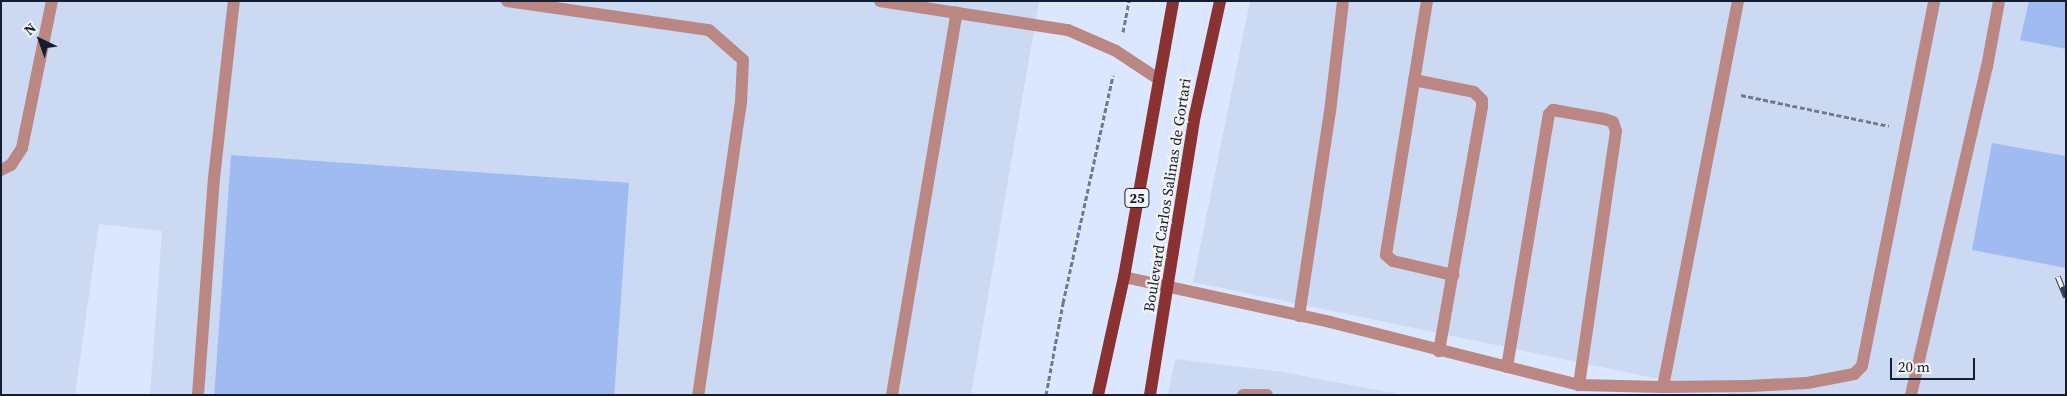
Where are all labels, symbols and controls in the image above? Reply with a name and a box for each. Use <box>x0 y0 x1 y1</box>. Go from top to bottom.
north arrow <box>15 15 65 65</box>
text: N <box>19 18 40 40</box>
street label: Boulevard Carlos Salinas de Gortari <box>1140 77 1194 313</box>
road number: 25 <box>1123 187 1151 210</box>
scale bar <box>1892 348 1977 380</box>
text: 20 m <box>1898 356 1930 377</box>

